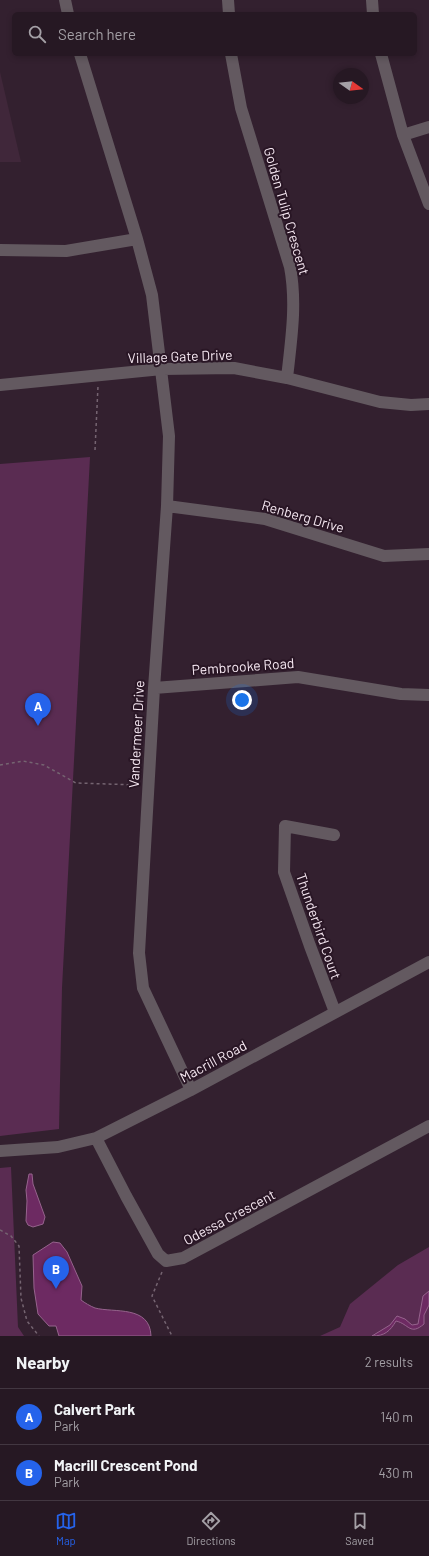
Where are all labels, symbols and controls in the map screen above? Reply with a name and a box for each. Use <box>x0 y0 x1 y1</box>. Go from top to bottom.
search box <box>12 12 417 56</box>
icon: search <box>26 23 48 45</box>
text: Search here <box>58 25 136 43</box>
north arrow <box>333 68 369 104</box>
street label: Golden Tulip Crescent <box>261 145 313 277</box>
street label: Village Gate Drive <box>127 346 233 366</box>
street label: Renberg Drive <box>260 496 346 536</box>
street label: Pembrooke Road <box>191 654 295 678</box>
street label: Vandermeer Drive <box>125 680 147 788</box>
your location <box>232 690 252 710</box>
pin: A <box>25 693 51 726</box>
street label: Thunderbird Court <box>293 871 345 981</box>
street label: Macrill Road <box>177 1036 249 1086</box>
street label: Odessa Crescent <box>180 1186 278 1248</box>
pin: B <box>43 1256 69 1289</box>
text: Nearby <box>16 1352 70 1372</box>
text: 2 results <box>365 1354 413 1370</box>
text: Calvert Park <box>54 1400 135 1418</box>
text: A <box>25 1409 33 1425</box>
text: 140 m <box>381 1409 413 1425</box>
text: Park <box>54 1418 80 1434</box>
text: Macrill Crescent Pond <box>54 1456 197 1474</box>
text: B <box>25 1465 33 1481</box>
text: 430 m <box>378 1465 413 1481</box>
text: Park <box>54 1474 80 1490</box>
tab: Map <box>55 1510 77 1547</box>
tab: Directions <box>186 1510 236 1547</box>
tab: Saved <box>345 1510 374 1547</box>

